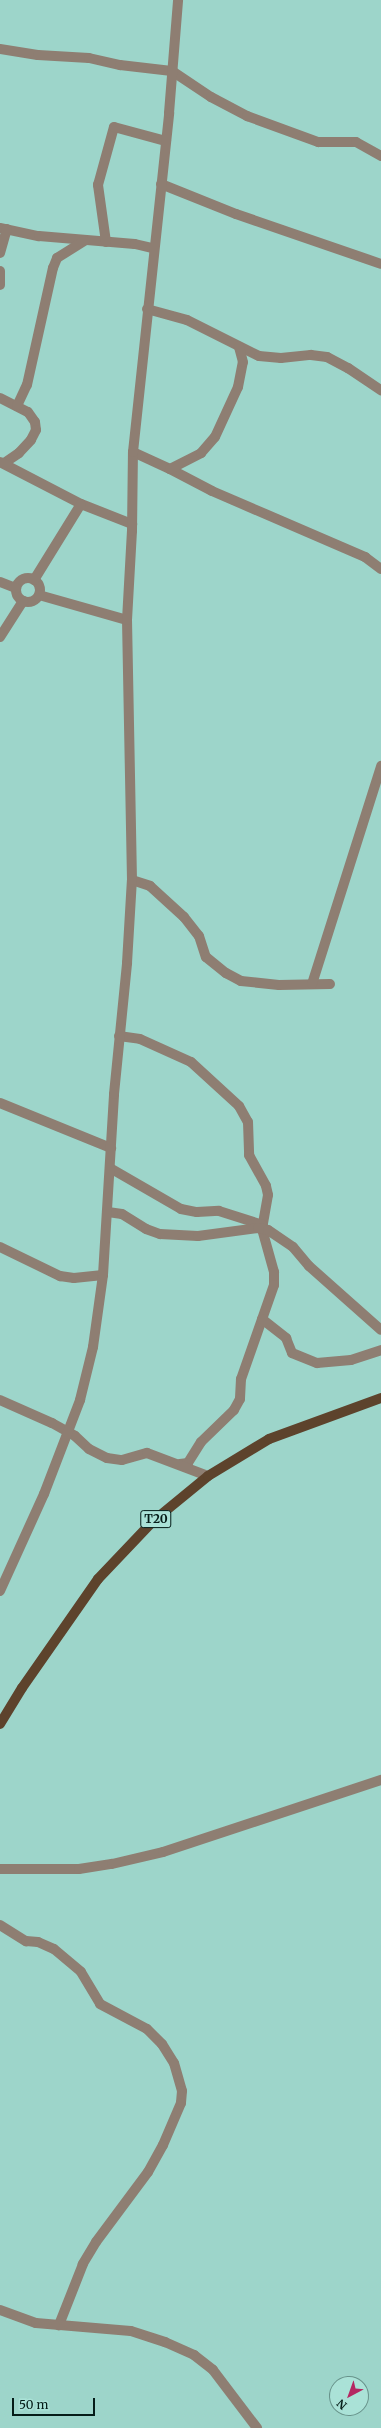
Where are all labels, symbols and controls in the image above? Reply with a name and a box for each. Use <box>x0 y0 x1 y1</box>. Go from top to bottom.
road number: T20 <box>140 1509 172 1529</box>
north arrow <box>329 2376 369 2416</box>
scale bar <box>14 2390 97 2416</box>
text: N <box>334 2396 350 2412</box>
text: 50 m <box>19 2397 48 2412</box>

